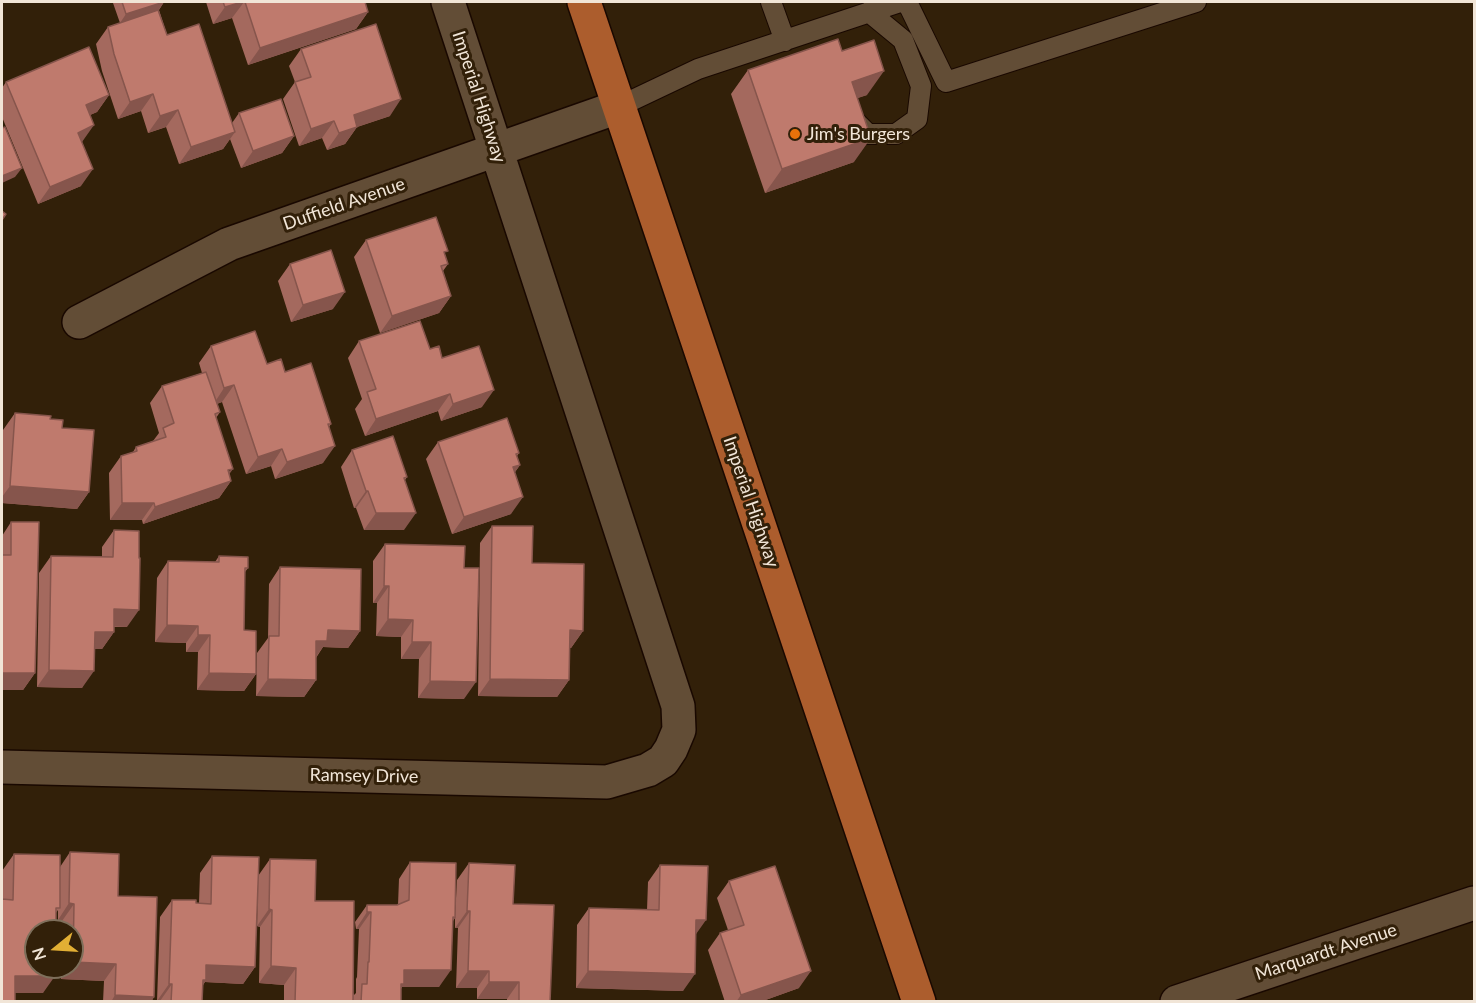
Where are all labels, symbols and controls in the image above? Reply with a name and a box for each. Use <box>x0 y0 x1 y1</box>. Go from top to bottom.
street label: Imperial Highway <box>448 28 510 166</box>
place label: Jim's Burgers <box>807 123 910 145</box>
marker: Jim's Burgers <box>788 127 802 141</box>
street label: Duffield Avenue <box>280 173 408 235</box>
street label: Imperial Highway <box>718 434 784 570</box>
street label: Ramsey Drive <box>309 764 419 788</box>
north arrow <box>24 919 84 979</box>
street label: Marquardt Avenue <box>1252 919 1400 985</box>
text: N <box>27 945 49 963</box>

